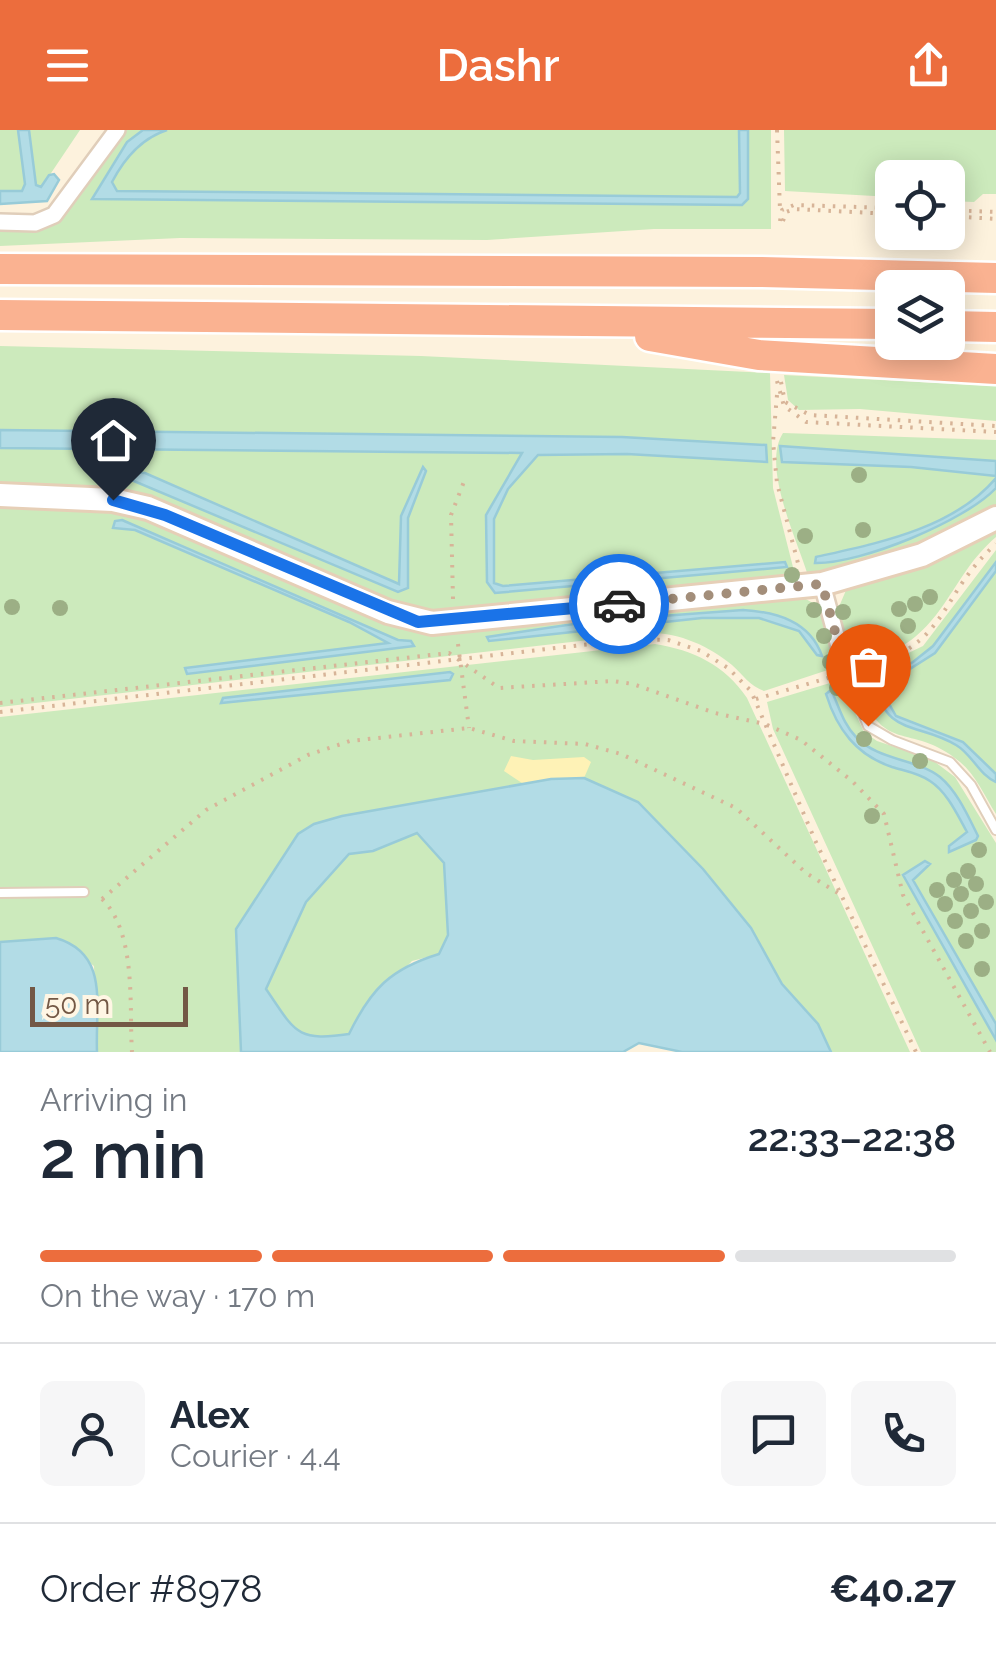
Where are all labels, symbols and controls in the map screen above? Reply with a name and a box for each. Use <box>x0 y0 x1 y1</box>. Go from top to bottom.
icon: menu <box>40 38 95 93</box>
icon: share <box>901 38 956 93</box>
text: Dashr <box>436 39 560 92</box>
map controls <box>875 160 965 360</box>
button: locate <box>875 160 965 250</box>
button: layers <box>875 270 965 360</box>
pin <box>71 398 156 501</box>
icon: home <box>86 413 141 468</box>
courier <box>569 554 669 654</box>
icon: car <box>592 577 647 632</box>
pin <box>826 624 911 727</box>
icon: bag <box>841 639 896 694</box>
scale bar <box>30 982 188 1026</box>
text: 50 m <box>45 988 110 1021</box>
text: Arriving in <box>40 1081 187 1118</box>
text: 22:33–22:38 <box>748 1115 956 1160</box>
text: 2 min <box>40 1117 207 1193</box>
text: On the way · 170 m <box>40 1277 315 1314</box>
button: person <box>40 1381 145 1486</box>
button: chat <box>721 1381 826 1486</box>
button: phone <box>851 1381 956 1486</box>
text: Alex <box>170 1392 250 1437</box>
text: Courier · 4.4 <box>170 1437 341 1474</box>
text: Order #8978 <box>40 1566 263 1611</box>
text: €40.27 <box>829 1566 956 1611</box>

